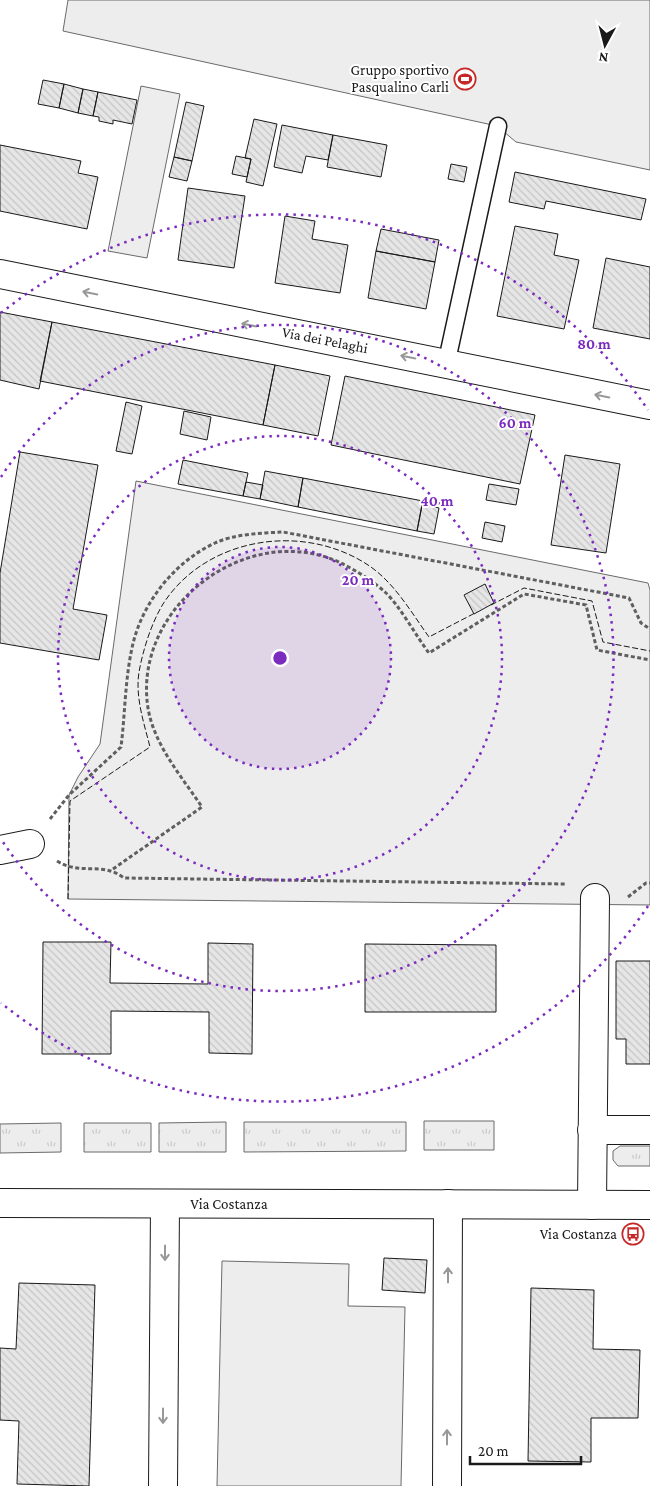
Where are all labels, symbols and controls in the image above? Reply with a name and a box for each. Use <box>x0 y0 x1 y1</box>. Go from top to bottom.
north arrow <box>580 20 630 70</box>
text: N <box>597 49 609 66</box>
place label: Gruppo sportivo Pasqualino Carli <box>351 62 449 96</box>
sports icon: Gruppo sportivo Pasqualino Carli <box>453 67 477 91</box>
one-way arrow <box>82 287 98 297</box>
one-way arrow <box>242 320 258 329</box>
street label: Via dei Pelaghi <box>280 324 369 357</box>
text: 80 m <box>577 336 611 352</box>
one-way arrow <box>401 352 417 361</box>
one-way arrow <box>595 390 611 400</box>
text: 60 m <box>499 415 532 431</box>
text: 40 m <box>421 493 454 509</box>
text: 20 m <box>342 572 374 588</box>
centre of rings <box>271 649 289 667</box>
street label: Via Costanza <box>190 1196 268 1212</box>
bus stop icon: Via Costanza <box>621 1222 645 1246</box>
place label: Via Costanza <box>540 1226 617 1242</box>
one-way arrow <box>160 1244 170 1261</box>
one-way arrow <box>443 1267 453 1284</box>
one-way arrow <box>158 1407 168 1423</box>
one-way arrow <box>442 1430 452 1446</box>
scale bar <box>470 1434 581 1466</box>
text: 20 m <box>478 1443 509 1459</box>

